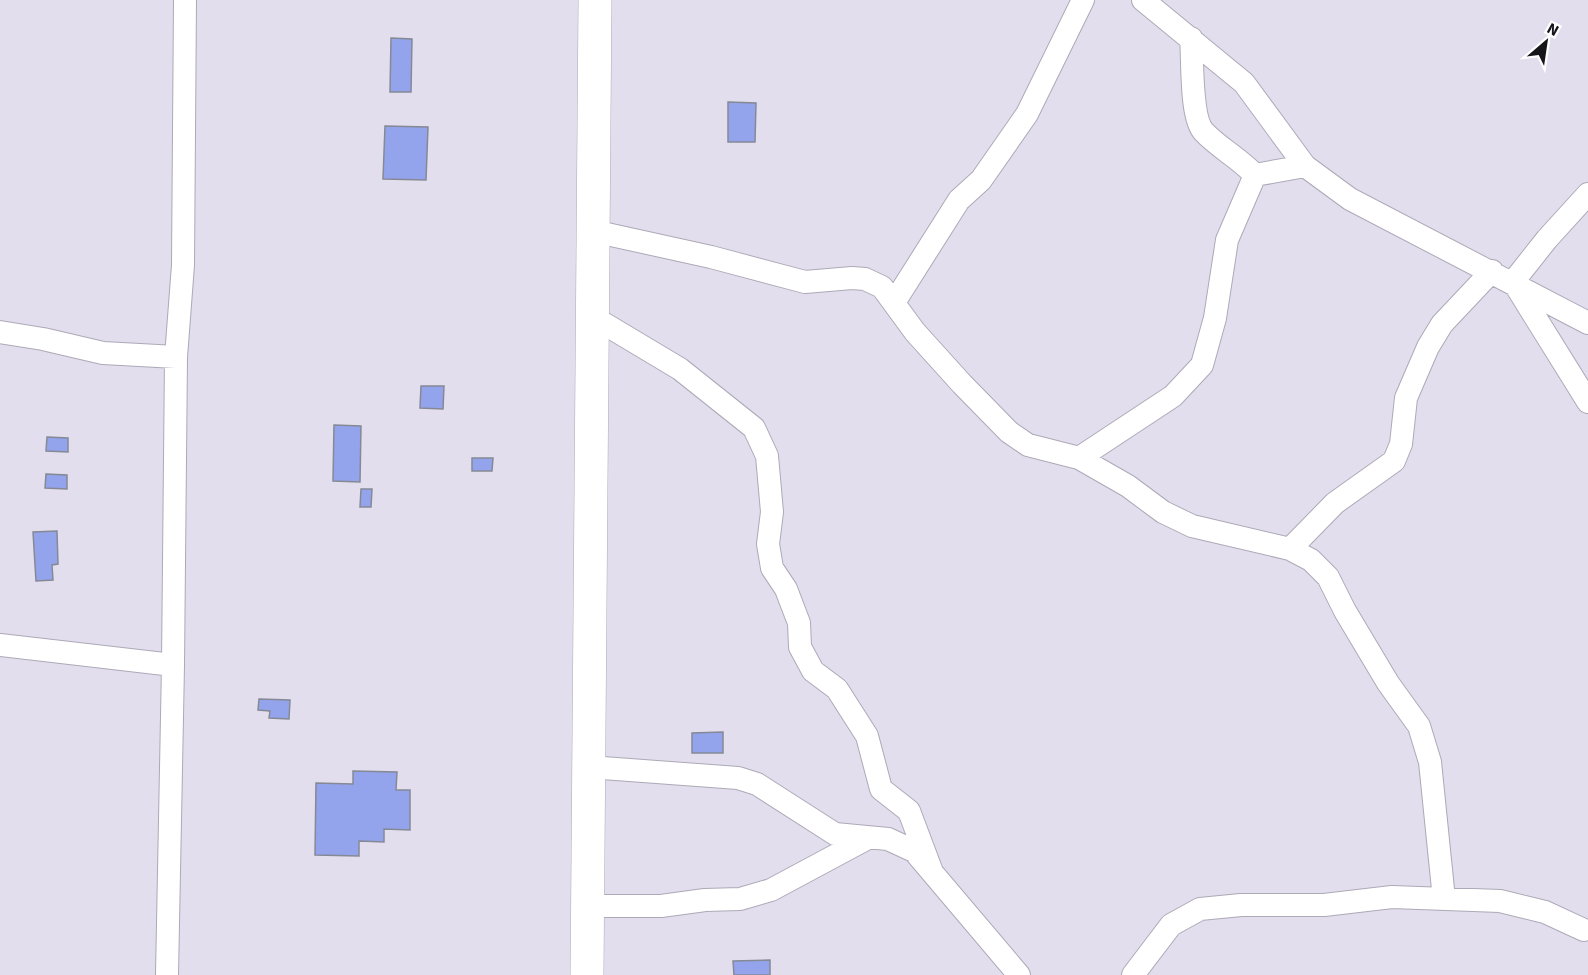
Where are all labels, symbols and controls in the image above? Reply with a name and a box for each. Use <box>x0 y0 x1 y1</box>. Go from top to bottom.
north arrow <box>1516 12 1576 72</box>
text: N <box>1543 18 1563 42</box>

